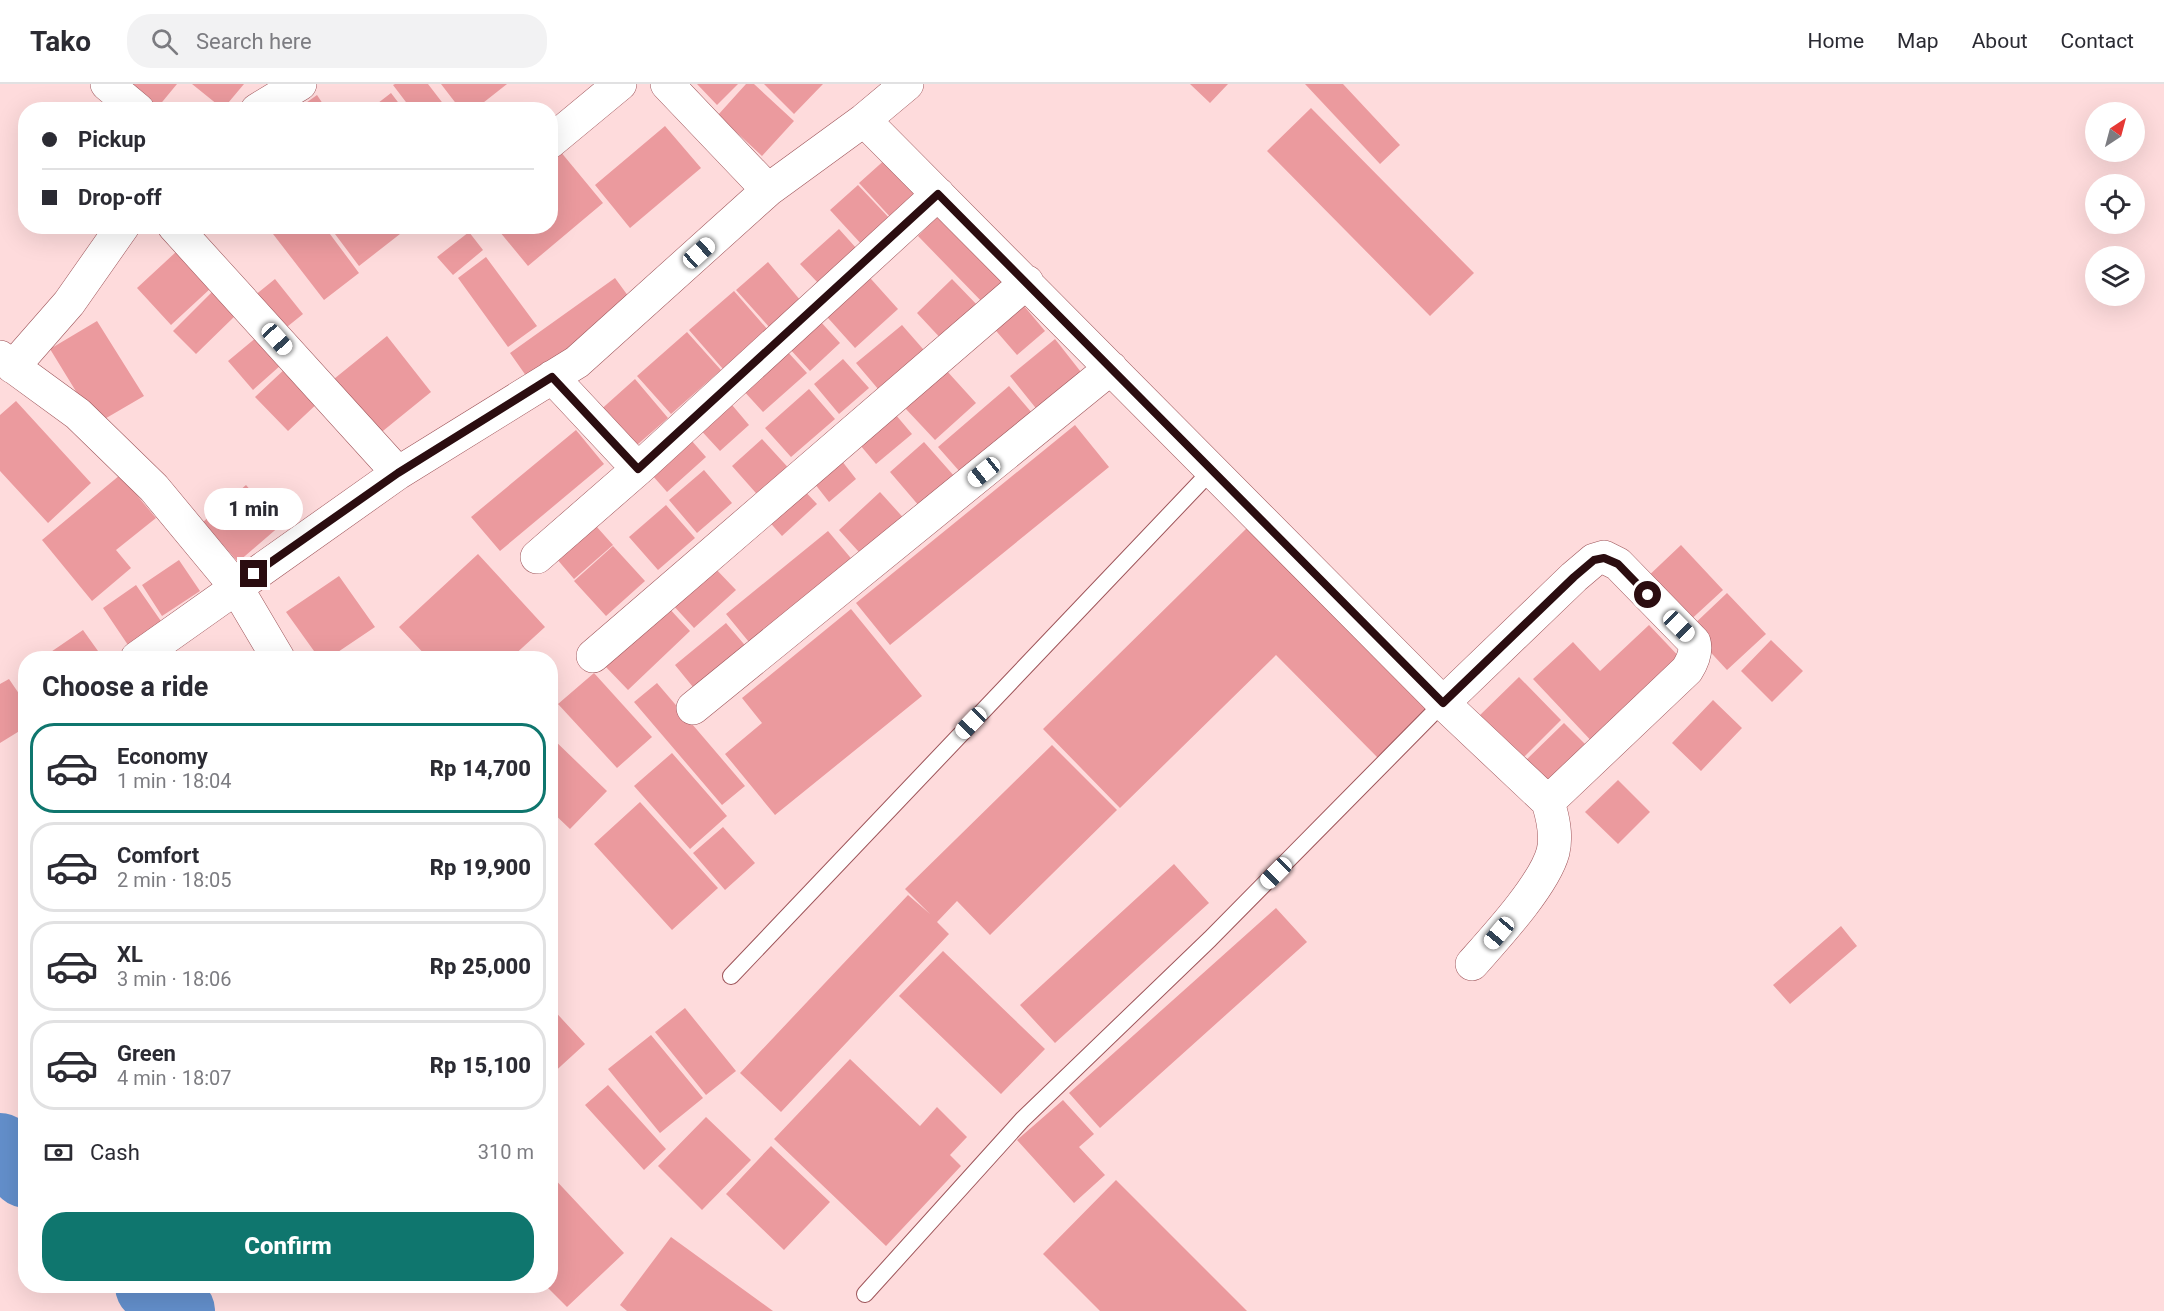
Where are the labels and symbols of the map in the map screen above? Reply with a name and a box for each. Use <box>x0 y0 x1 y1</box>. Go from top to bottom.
north arrow <box>2085 102 2145 162</box>
car <box>680 234 718 272</box>
car <box>258 320 296 358</box>
car <box>964 454 1004 490</box>
callout: 1 min <box>204 487 304 529</box>
route end <box>240 560 267 587</box>
route start <box>1634 581 1661 608</box>
car <box>1660 607 1698 645</box>
car <box>952 704 990 742</box>
car <box>1257 854 1295 892</box>
car <box>1481 913 1517 953</box>

